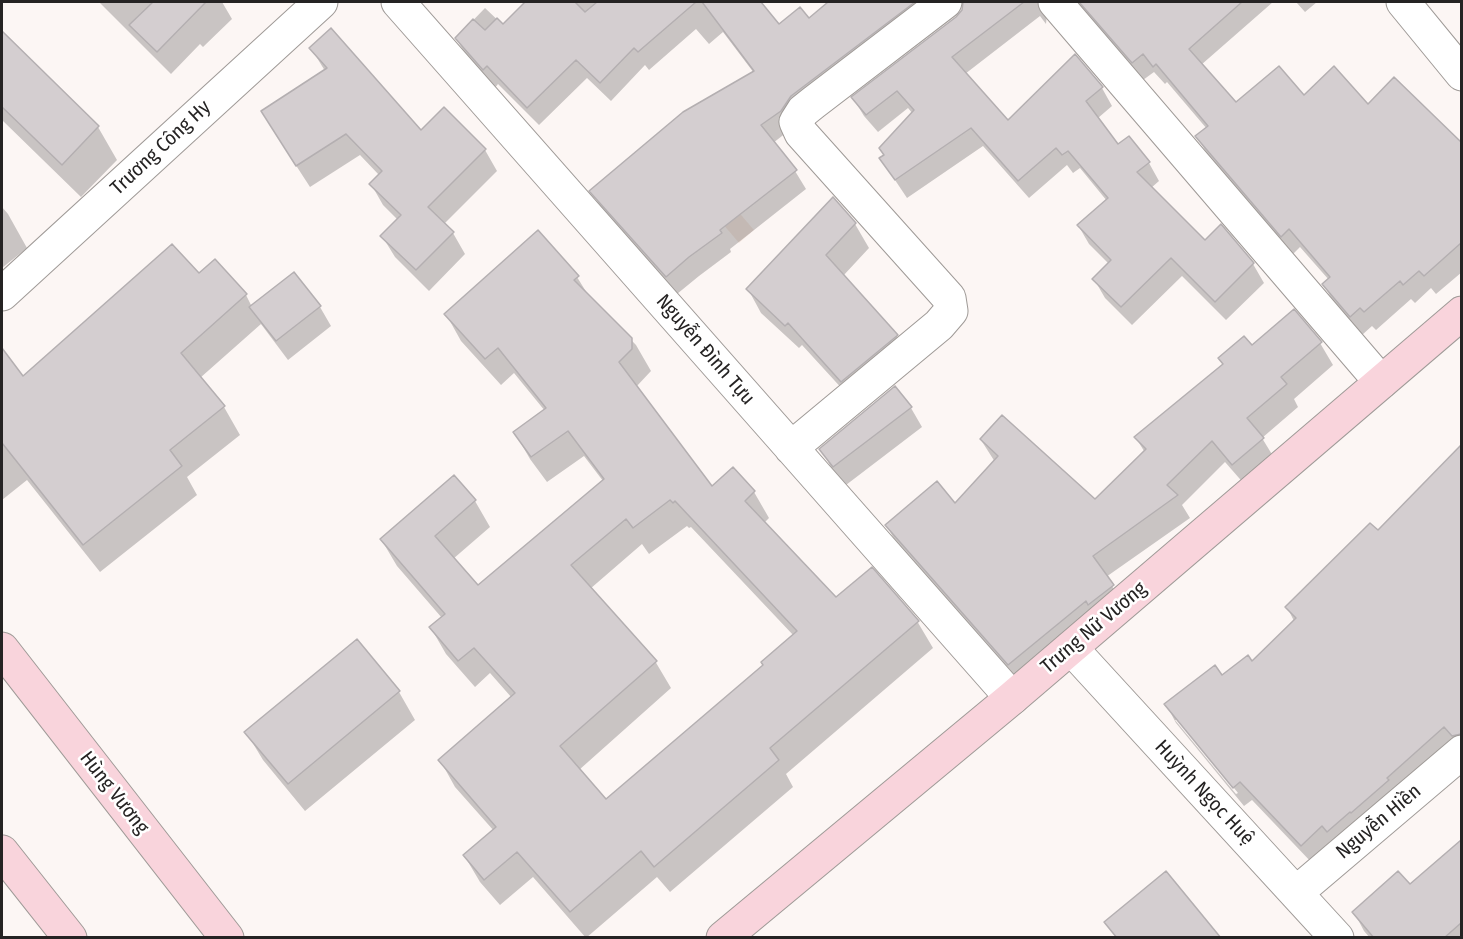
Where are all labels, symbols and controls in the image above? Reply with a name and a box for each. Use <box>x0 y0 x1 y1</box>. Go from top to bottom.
street label: Trương Công Hy <box>106 96 216 200</box>
street label: Nguyễn Đình Tựu <box>651 290 759 410</box>
street label: Trưng Nữ Vương <box>1036 577 1152 679</box>
street label: Huỳnh Ngọc Huệ <box>1149 736 1259 850</box>
street label: Hùng Vương <box>74 747 154 839</box>
street label: Nguyễn Hiền <box>1332 780 1426 864</box>

